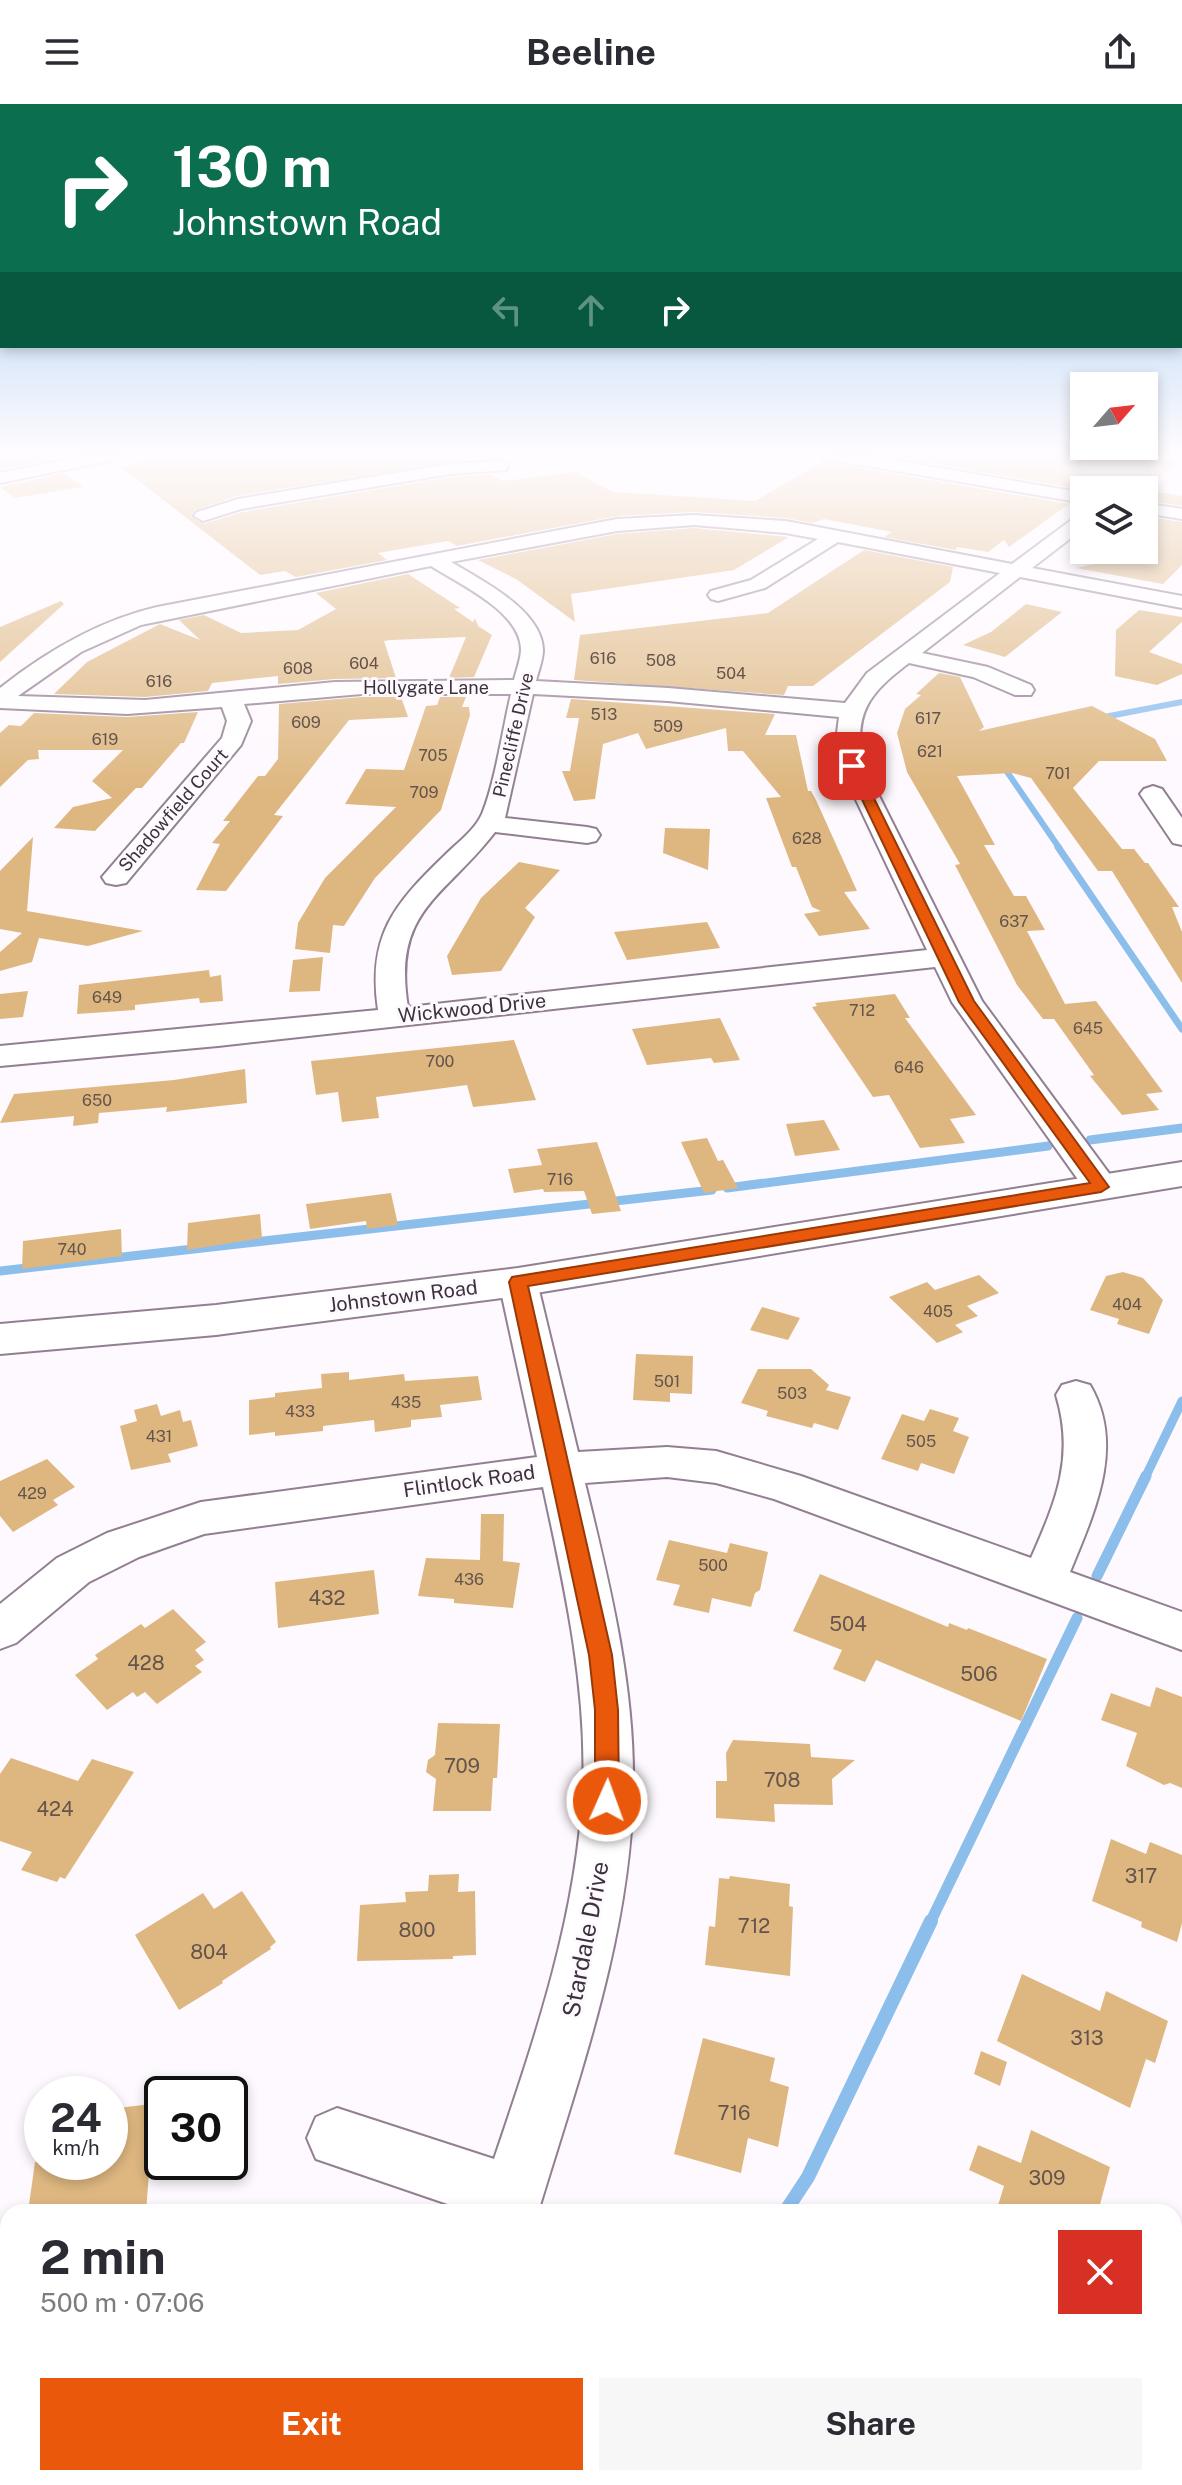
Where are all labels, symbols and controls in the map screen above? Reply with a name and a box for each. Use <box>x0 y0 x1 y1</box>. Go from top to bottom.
icon: menu <box>40 30 84 74</box>
icon: share <box>1098 30 1142 74</box>
text: Beeline <box>526 31 656 73</box>
text: 130 m <box>172 134 332 200</box>
icon: right <box>40 136 144 240</box>
text: Johnstown Road <box>172 201 442 243</box>
icon: left <box>485 288 529 332</box>
icon: ahead <box>569 288 613 332</box>
icon: right <box>653 288 697 332</box>
north arrow <box>1070 372 1158 460</box>
map controls <box>1070 372 1158 564</box>
button: layers <box>1070 476 1158 564</box>
house number: 616 <box>590 649 616 668</box>
house number: 508 <box>646 651 676 670</box>
house number: 604 <box>349 654 379 673</box>
house number: 608 <box>283 659 313 678</box>
house number: 504 <box>716 664 746 683</box>
street label: Pinecliffe Drive <box>488 671 538 799</box>
house number: 616 <box>146 672 172 691</box>
street label: Hollygate Lane <box>363 677 489 698</box>
house number: 513 <box>591 705 617 724</box>
house number: 617 <box>915 709 941 728</box>
house number: 609 <box>291 713 321 732</box>
house number: 509 <box>653 717 683 736</box>
house number: 619 <box>92 730 118 749</box>
pin <box>818 732 886 800</box>
house number: 621 <box>917 742 943 761</box>
street label: Shadowfield Court <box>114 744 232 876</box>
icon: arrive <box>830 744 874 788</box>
house number: 705 <box>418 746 448 765</box>
house number: 701 <box>1045 764 1071 783</box>
house number: 709 <box>410 783 438 802</box>
house number: 628 <box>792 829 822 848</box>
house number: 637 <box>999 912 1029 931</box>
house number: 649 <box>92 988 122 1007</box>
street label: Wickwood Drive <box>397 988 547 1028</box>
house number: 712 <box>849 1001 875 1020</box>
house number: 645 <box>1073 1019 1103 1038</box>
house number: 700 <box>426 1052 455 1071</box>
house number: 646 <box>894 1058 924 1077</box>
house number: 650 <box>82 1091 112 1110</box>
house number: 716 <box>547 1170 573 1189</box>
house number: 740 <box>57 1240 87 1259</box>
street label: Johnstown Road <box>327 1275 479 1317</box>
house number: 404 <box>1112 1295 1142 1314</box>
house number: 405 <box>923 1302 953 1321</box>
house number: 501 <box>654 1372 680 1391</box>
house number: 503 <box>777 1384 807 1403</box>
house number: 435 <box>391 1393 421 1412</box>
house number: 433 <box>285 1402 315 1421</box>
house number: 431 <box>146 1427 172 1446</box>
house number: 505 <box>906 1432 936 1451</box>
street label: Flintlock Road <box>402 1460 536 1502</box>
house number: 429 <box>17 1484 47 1503</box>
house number: 500 <box>698 1556 728 1575</box>
house number: 436 <box>454 1570 484 1589</box>
house number: 432 <box>308 1586 346 1610</box>
house number: 504 <box>829 1612 867 1636</box>
house number: 428 <box>127 1651 165 1675</box>
house number: 506 <box>960 1662 998 1686</box>
house number: 709 <box>444 1754 480 1778</box>
position arrow <box>565 1759 649 1843</box>
house number: 708 <box>764 1768 800 1792</box>
house number: 424 <box>36 1797 74 1821</box>
street label: Stardale Drive <box>556 1859 614 2019</box>
house number: 317 <box>1125 1864 1157 1888</box>
house number: 712 <box>738 1914 770 1938</box>
house number: 800 <box>398 1918 436 1942</box>
house number: 804 <box>190 1940 228 1964</box>
house number: 313 <box>1070 2026 1104 2050</box>
speed limit sign: 30 <box>144 2076 248 2180</box>
text: 24 <box>50 2094 102 2141</box>
house number: 716 <box>718 2101 751 2125</box>
text: km/h <box>52 2136 100 2160</box>
house number: 309 <box>1028 2166 1066 2190</box>
text: 2 min <box>40 2228 166 2285</box>
button: close <box>1058 2230 1142 2314</box>
text: 500 m · 07:06 <box>40 2287 204 2318</box>
button: Exit <box>40 2378 583 2470</box>
button: Share <box>599 2378 1142 2470</box>

